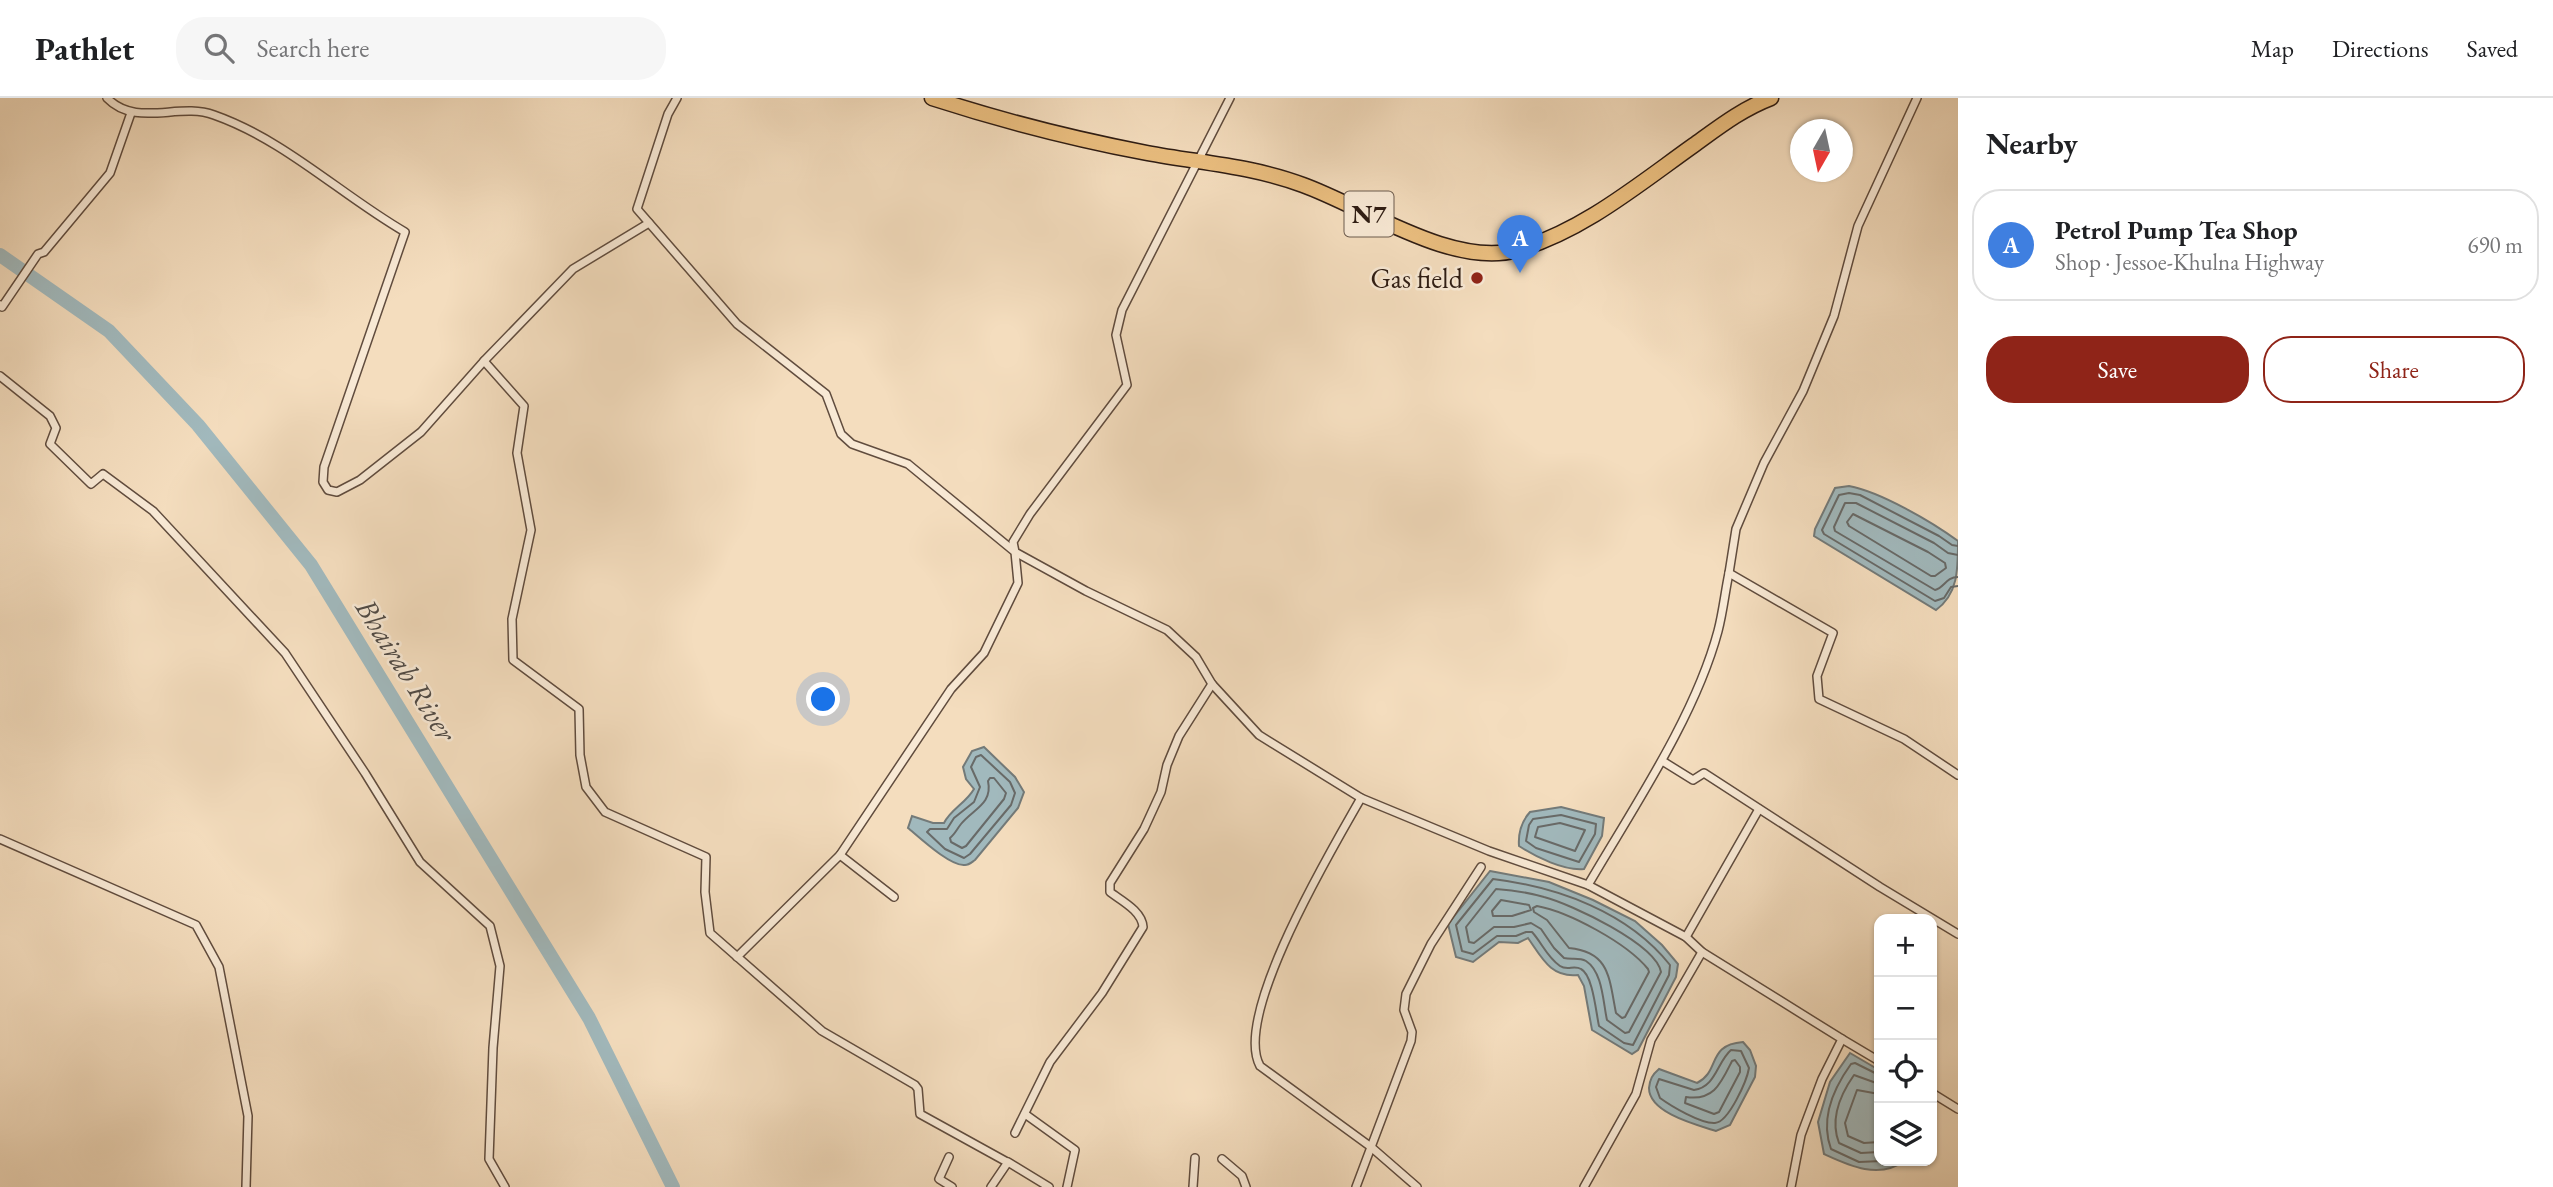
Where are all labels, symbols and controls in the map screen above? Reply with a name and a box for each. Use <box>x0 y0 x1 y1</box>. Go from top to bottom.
search box <box>176 17 666 80</box>
text: Pathlet <box>35 27 134 70</box>
icon: search <box>200 29 238 67</box>
text: Search here <box>256 31 369 65</box>
text: Map <box>2251 33 2294 64</box>
text: Directions <box>2332 33 2429 64</box>
text: Saved <box>2467 33 2518 64</box>
north arrow <box>1790 119 1853 182</box>
text: Nearby <box>1986 124 2078 163</box>
road number: N7 <box>1344 192 1394 237</box>
text: Petrol Pump Tea Shop <box>2055 213 2298 247</box>
pin: A <box>1497 215 1543 273</box>
text: A <box>2003 230 2019 260</box>
text: 690 m <box>2467 230 2523 260</box>
text: Shop · Jessoe-Khulna Highway <box>2055 247 2324 277</box>
place label: Gas field <box>1370 260 1464 296</box>
marker: Gas field <box>1469 270 1485 286</box>
button: Save <box>1986 336 2249 403</box>
button: Share <box>2263 336 2525 403</box>
water label: Bhairab River <box>347 590 467 750</box>
your location <box>806 682 840 716</box>
map controls <box>1874 914 1937 1166</box>
button: + <box>1874 914 1937 977</box>
button: − <box>1874 977 1937 1040</box>
button: locate <box>1874 1040 1937 1103</box>
button: layers <box>1874 1103 1937 1166</box>

